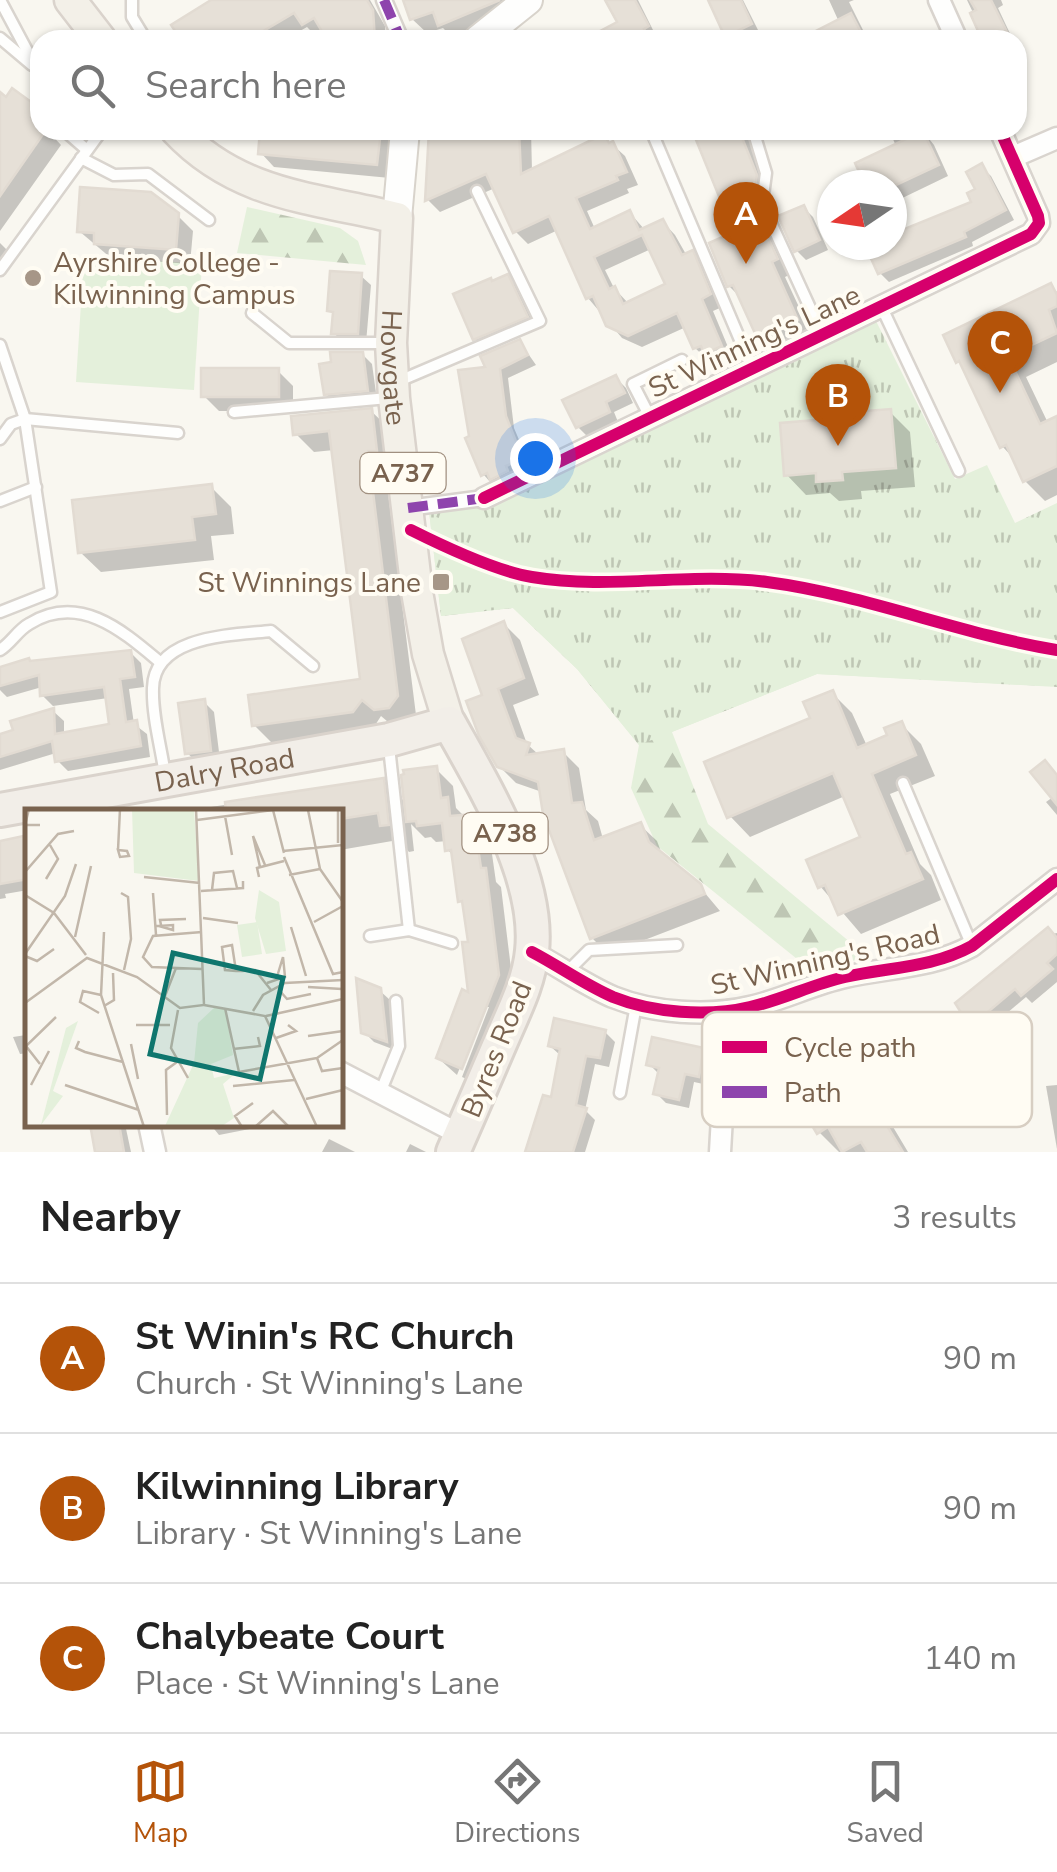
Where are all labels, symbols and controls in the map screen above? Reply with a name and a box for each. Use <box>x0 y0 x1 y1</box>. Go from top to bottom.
search box <box>30 30 1027 140</box>
icon: search <box>65 58 120 113</box>
text: Search here <box>145 60 346 111</box>
north arrow <box>817 170 907 260</box>
pin: A <box>714 182 778 264</box>
place label: Ayrshire College - Kilwinning Campus <box>53 244 296 314</box>
marker: Ayrshire College - Kilwinning Campus <box>22 267 44 289</box>
street label: St Winning's Lane <box>642 276 867 408</box>
street label: Howgate <box>371 309 415 428</box>
pin: C <box>968 310 1032 393</box>
pin: B <box>806 364 870 446</box>
your location <box>510 433 561 484</box>
road number: A737 <box>360 453 446 493</box>
place label: St Winnings Lane <box>197 564 421 602</box>
marker: St Winnings Lane <box>430 571 452 593</box>
street label: Dalry Road <box>152 739 298 802</box>
inset map <box>25 809 342 1127</box>
road number: A738 <box>462 813 548 853</box>
street label: St Winning's Road <box>707 915 944 1005</box>
street label: Byres Road <box>452 976 541 1123</box>
legend <box>702 1012 1032 1127</box>
text: Cycle path <box>784 1029 916 1067</box>
text: Path <box>784 1074 842 1112</box>
text: Nearby <box>40 1189 181 1246</box>
text: 3 results <box>892 1196 1017 1239</box>
text: St Winin's RC Church <box>135 1311 515 1362</box>
text: A <box>61 1337 84 1380</box>
text: 90 m <box>943 1337 1017 1380</box>
text: Church · St Winning's Lane <box>135 1362 523 1405</box>
text: Kilwinning Library <box>135 1461 459 1512</box>
text: B <box>61 1487 84 1530</box>
text: 90 m <box>943 1487 1017 1530</box>
text: Library · St Winning's Lane <box>135 1512 522 1555</box>
text: Chalybeate Court <box>135 1611 444 1662</box>
text: C <box>62 1637 83 1680</box>
text: 140 m <box>924 1637 1017 1680</box>
text: Place · St Winning's Lane <box>135 1662 500 1705</box>
tab: Map <box>133 1754 188 1852</box>
tab: Directions <box>454 1754 580 1852</box>
tab: Saved <box>847 1754 924 1852</box>

